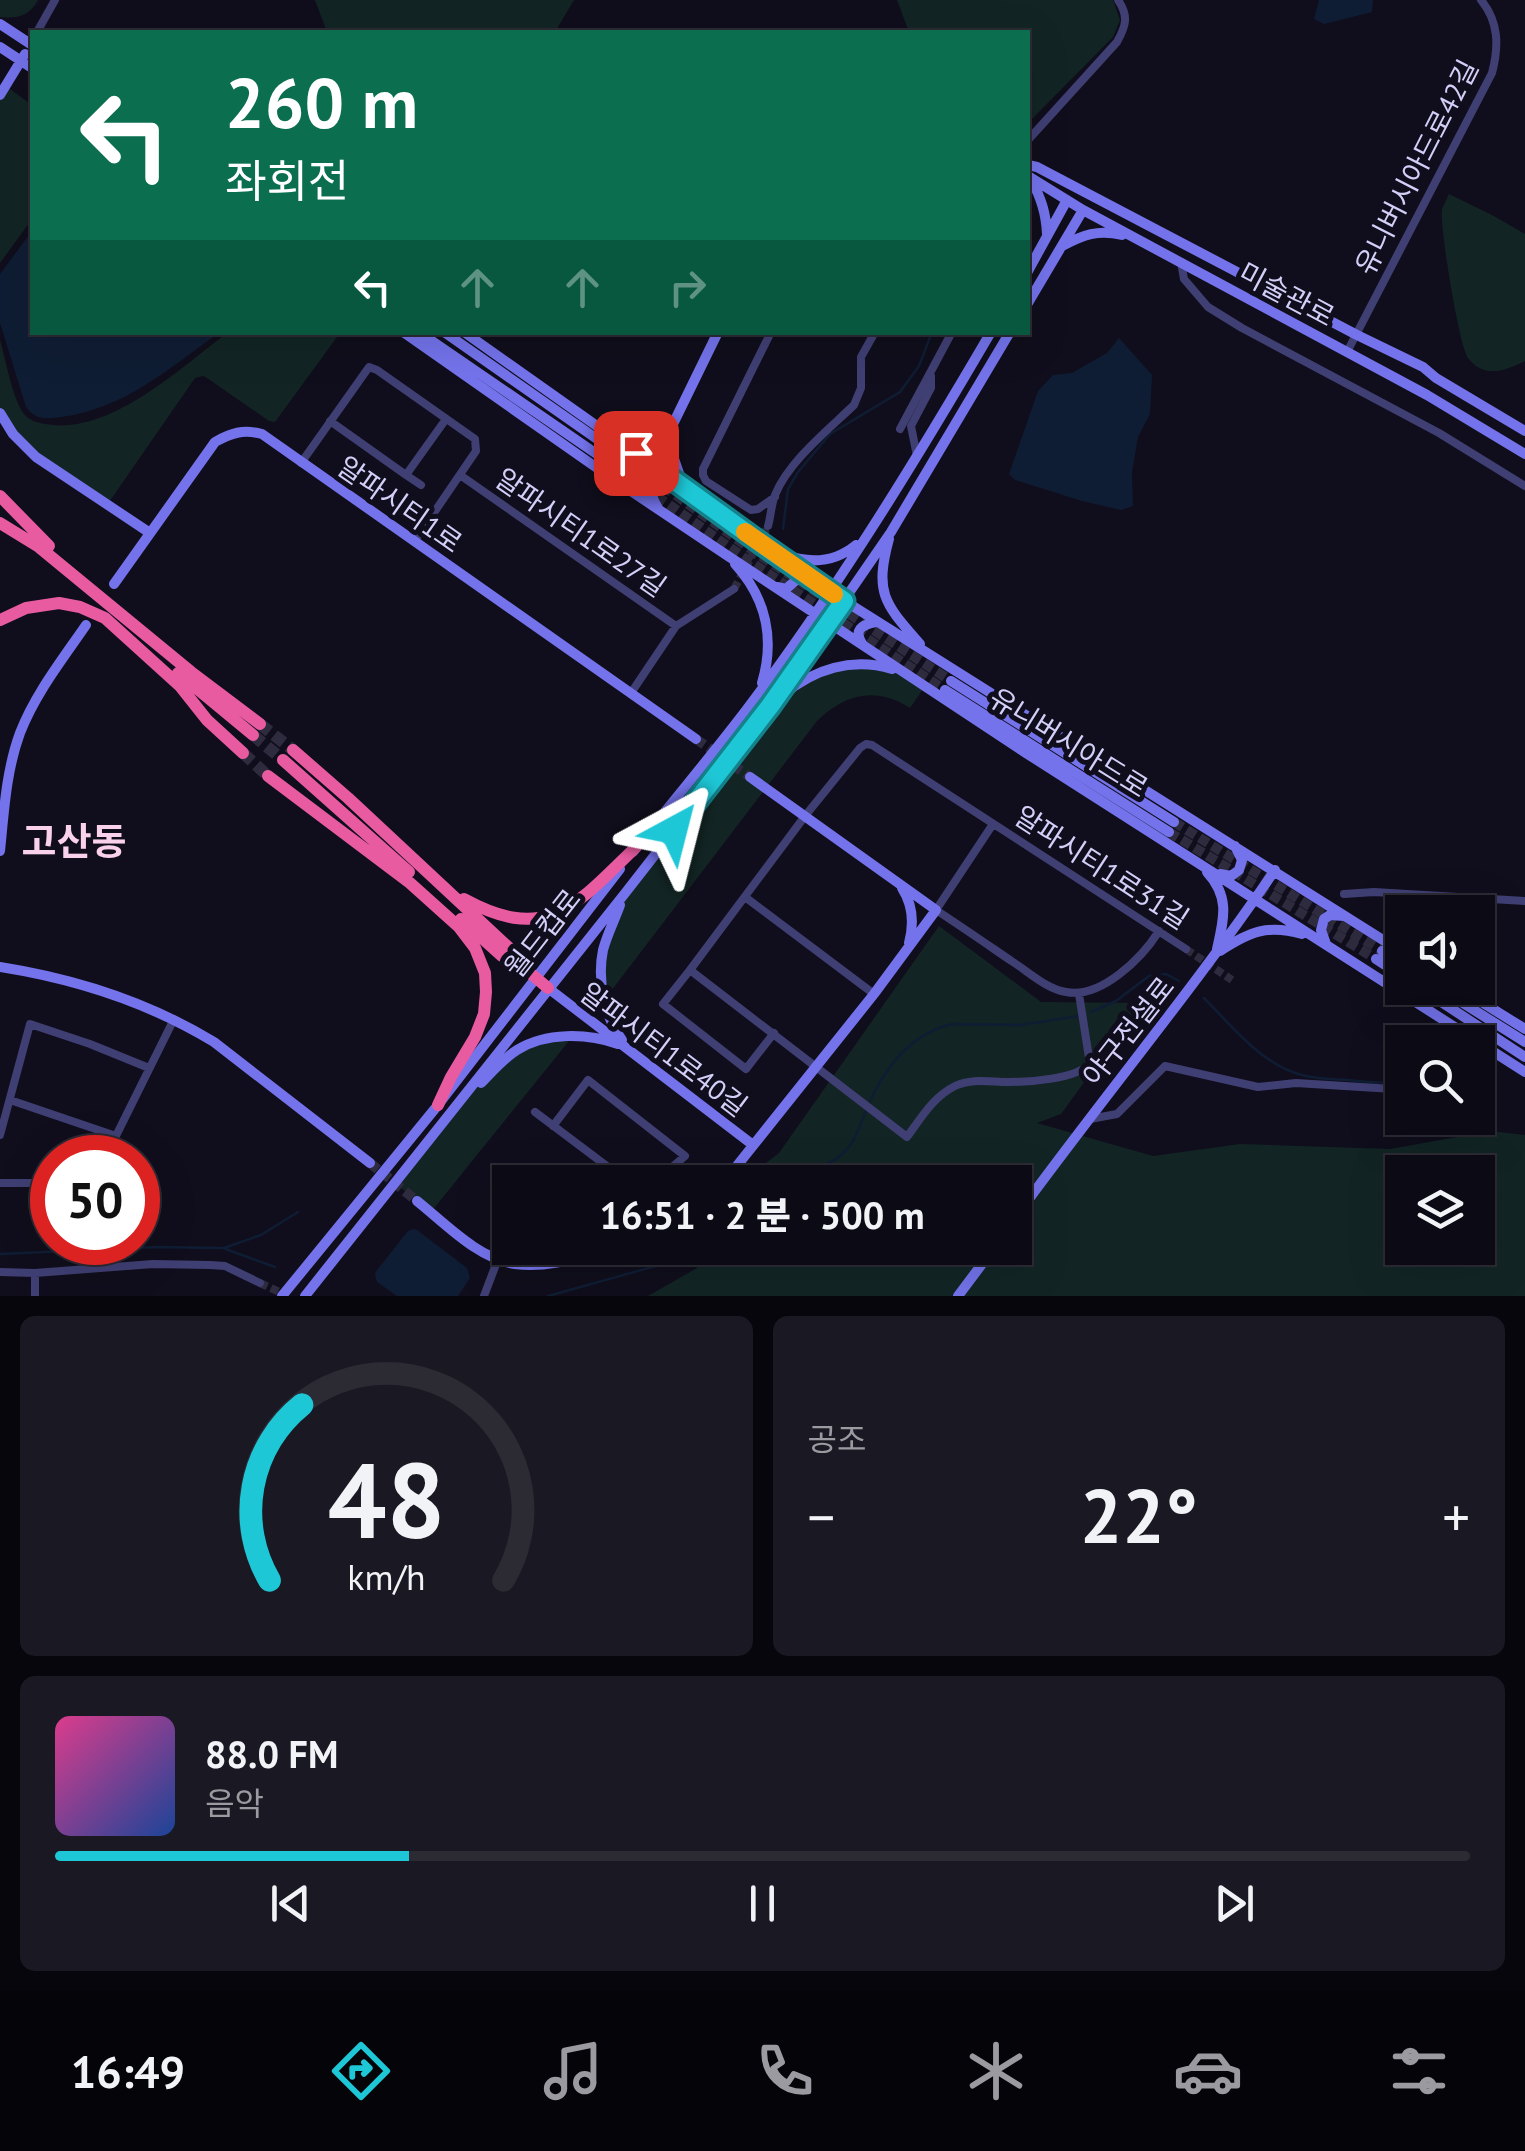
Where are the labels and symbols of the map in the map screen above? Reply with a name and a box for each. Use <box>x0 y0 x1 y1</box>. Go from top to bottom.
street label: 유니버시아드로42길 <box>1346 53 1486 281</box>
street label: 미술관로 <box>1233 253 1341 335</box>
pin <box>594 411 679 496</box>
street label: 알파시티1로 <box>330 448 470 560</box>
street label: 알파시티1로27길 <box>488 459 674 605</box>
street label: 유니버시아드로 <box>983 679 1155 805</box>
position arrow <box>622 778 726 882</box>
street label: 알파시티1로31길 <box>1008 797 1196 937</box>
district label: 고산동 <box>22 816 126 865</box>
street label: 월드컵로 <box>496 881 588 985</box>
street label: 야구전설로 <box>1074 969 1182 1093</box>
street label: 알파시티1로40길 <box>573 974 755 1124</box>
speed limit sign: 50 <box>30 1135 160 1265</box>

